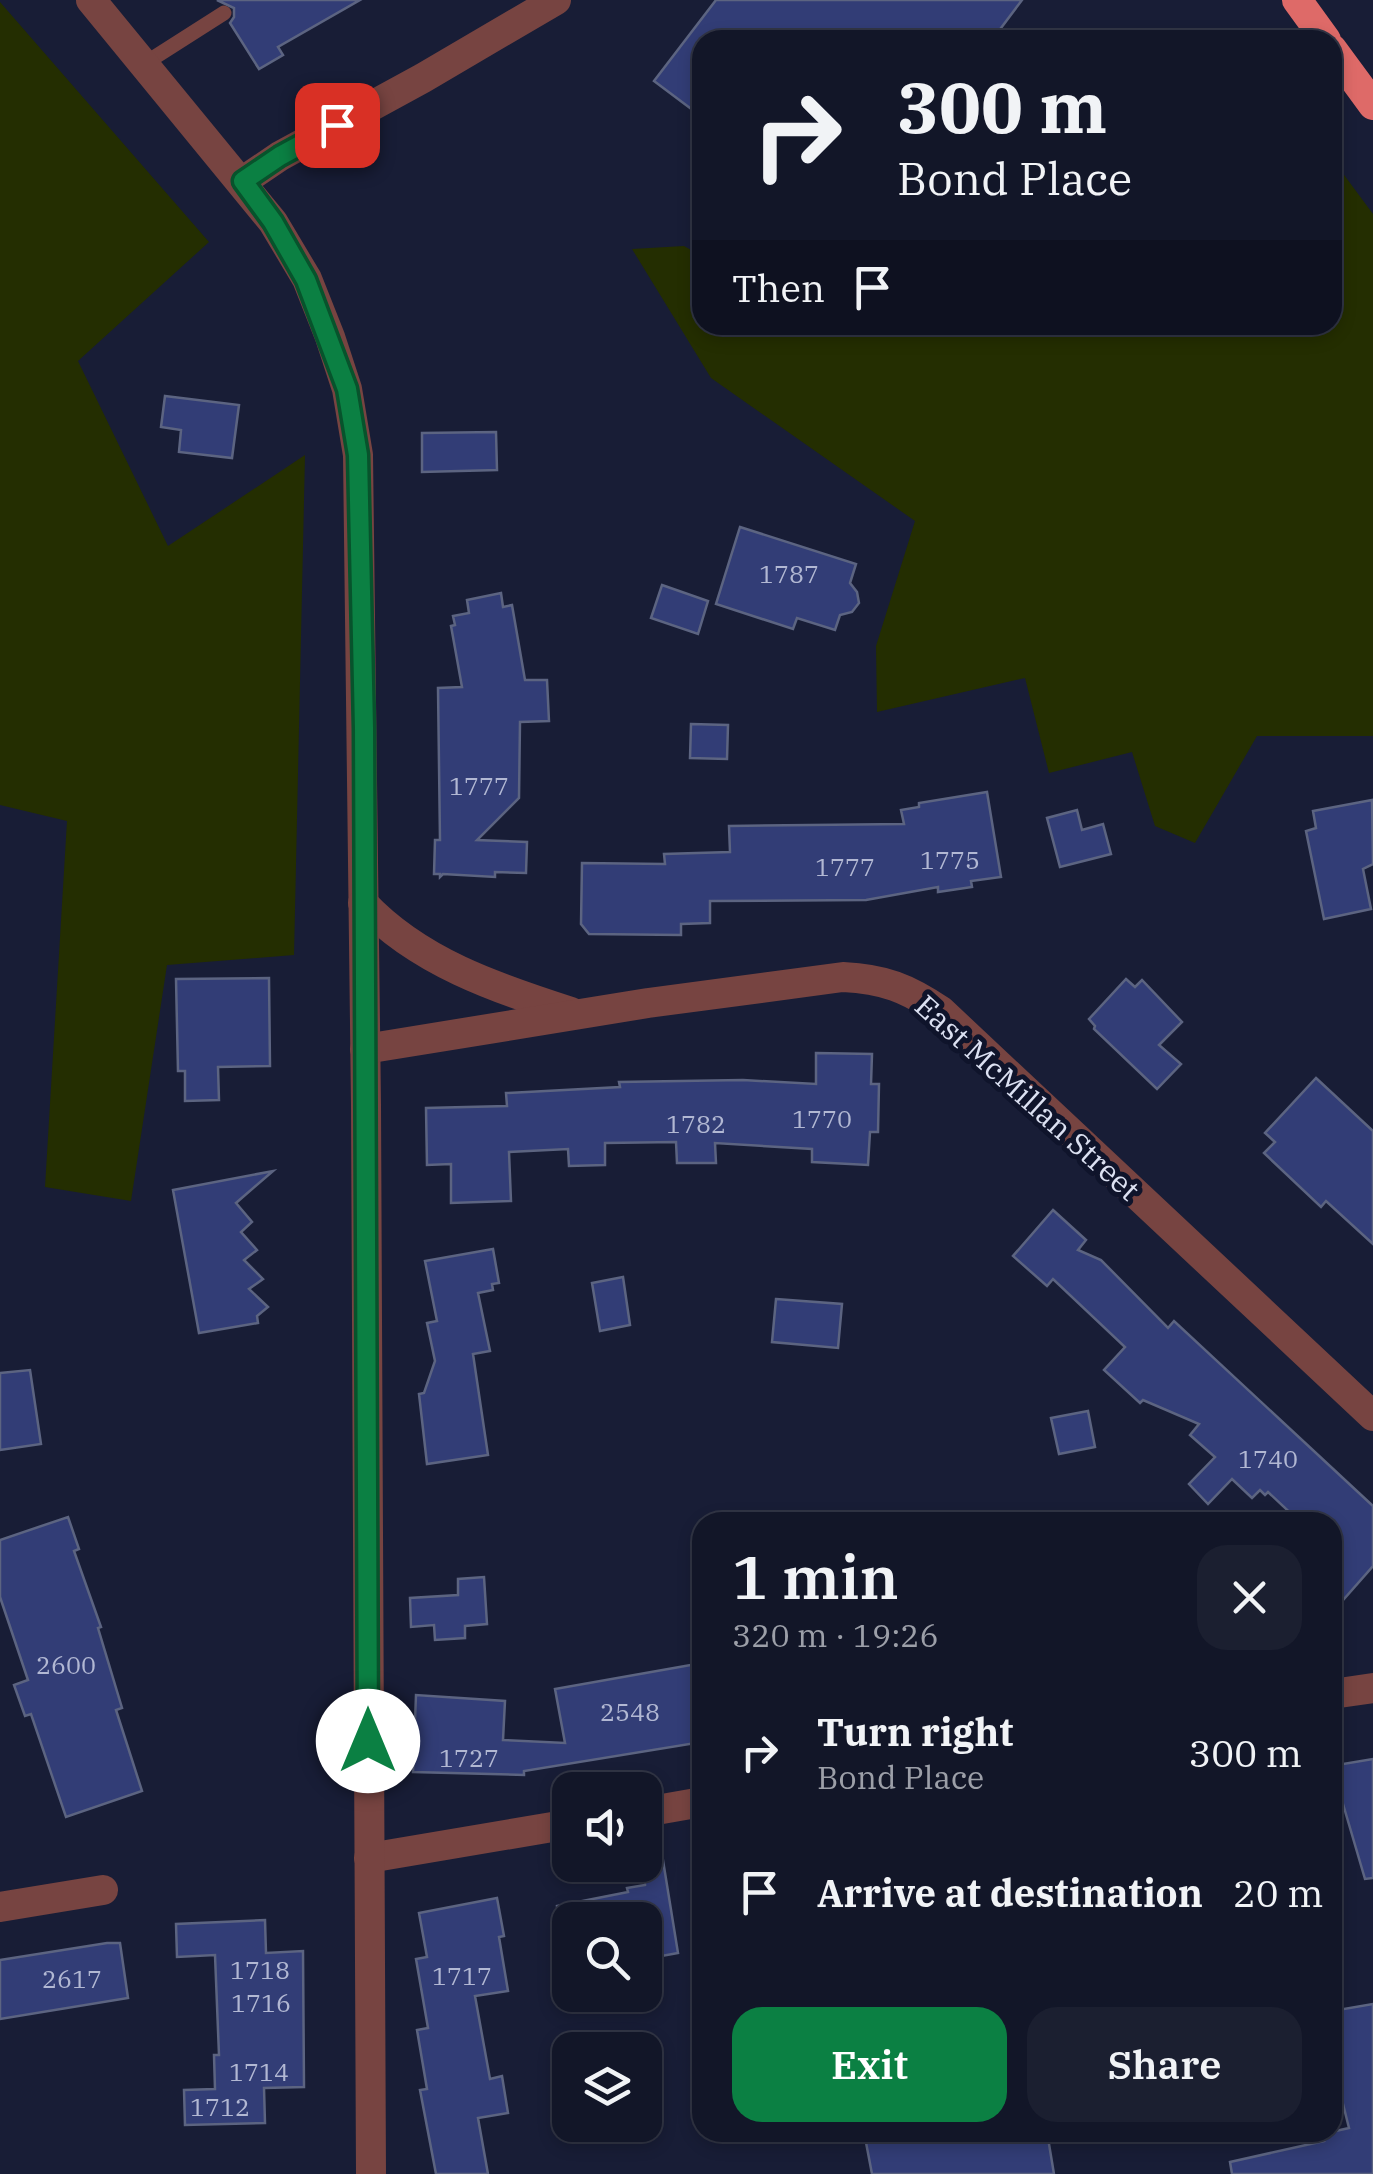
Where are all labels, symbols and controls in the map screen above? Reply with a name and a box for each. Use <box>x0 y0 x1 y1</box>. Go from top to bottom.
text: 300 m <box>897 61 1107 152</box>
icon: right <box>732 70 862 200</box>
pin <box>295 83 380 168</box>
icon: arrive <box>310 98 365 153</box>
text: Bond Place <box>897 149 1132 207</box>
icon: arrive <box>845 260 900 315</box>
text: Then <box>732 263 825 312</box>
house number: 1787 <box>759 557 819 590</box>
house number: 1777 <box>449 769 509 802</box>
house number: 1775 <box>920 843 980 876</box>
house number: 1777 <box>815 850 875 883</box>
street label: East McMillan Street <box>907 986 1149 1208</box>
house number: 1770 <box>792 1102 852 1135</box>
house number: 1782 <box>666 1107 726 1140</box>
house number: 1740 <box>1238 1442 1298 1475</box>
text: 1 min <box>732 1537 899 1616</box>
button: close <box>1197 1545 1302 1650</box>
text: 320 m · 19:26 <box>732 1614 939 1656</box>
house number: 2600 <box>36 1648 96 1681</box>
position arrow <box>316 1689 420 1793</box>
house number: 2548 <box>600 1695 660 1728</box>
text: Turn right <box>817 1707 1013 1756</box>
icon: right <box>732 1725 787 1780</box>
text: 300 m <box>1189 1728 1302 1777</box>
house number: 1727 <box>439 1741 499 1774</box>
text: Bond Place <box>817 1756 984 1798</box>
map controls <box>552 1772 662 2142</box>
button: sound <box>552 1772 662 1882</box>
icon: arrive <box>732 1865 787 1920</box>
text: Arrive at destination <box>817 1868 1203 1917</box>
text: 20 m <box>1233 1868 1324 1917</box>
button: search <box>552 1902 662 2012</box>
house number: 1718 <box>230 1953 290 1986</box>
house number: 1717 <box>432 1959 492 1992</box>
house number: 2617 <box>42 1962 102 1995</box>
house number: 1716 <box>231 1986 291 2019</box>
button: Exit <box>732 2007 1007 2122</box>
button: Share <box>1027 2007 1302 2122</box>
button: layers <box>552 2032 662 2142</box>
house number: 1714 <box>229 2055 289 2088</box>
house number: 1712 <box>190 2090 250 2123</box>

